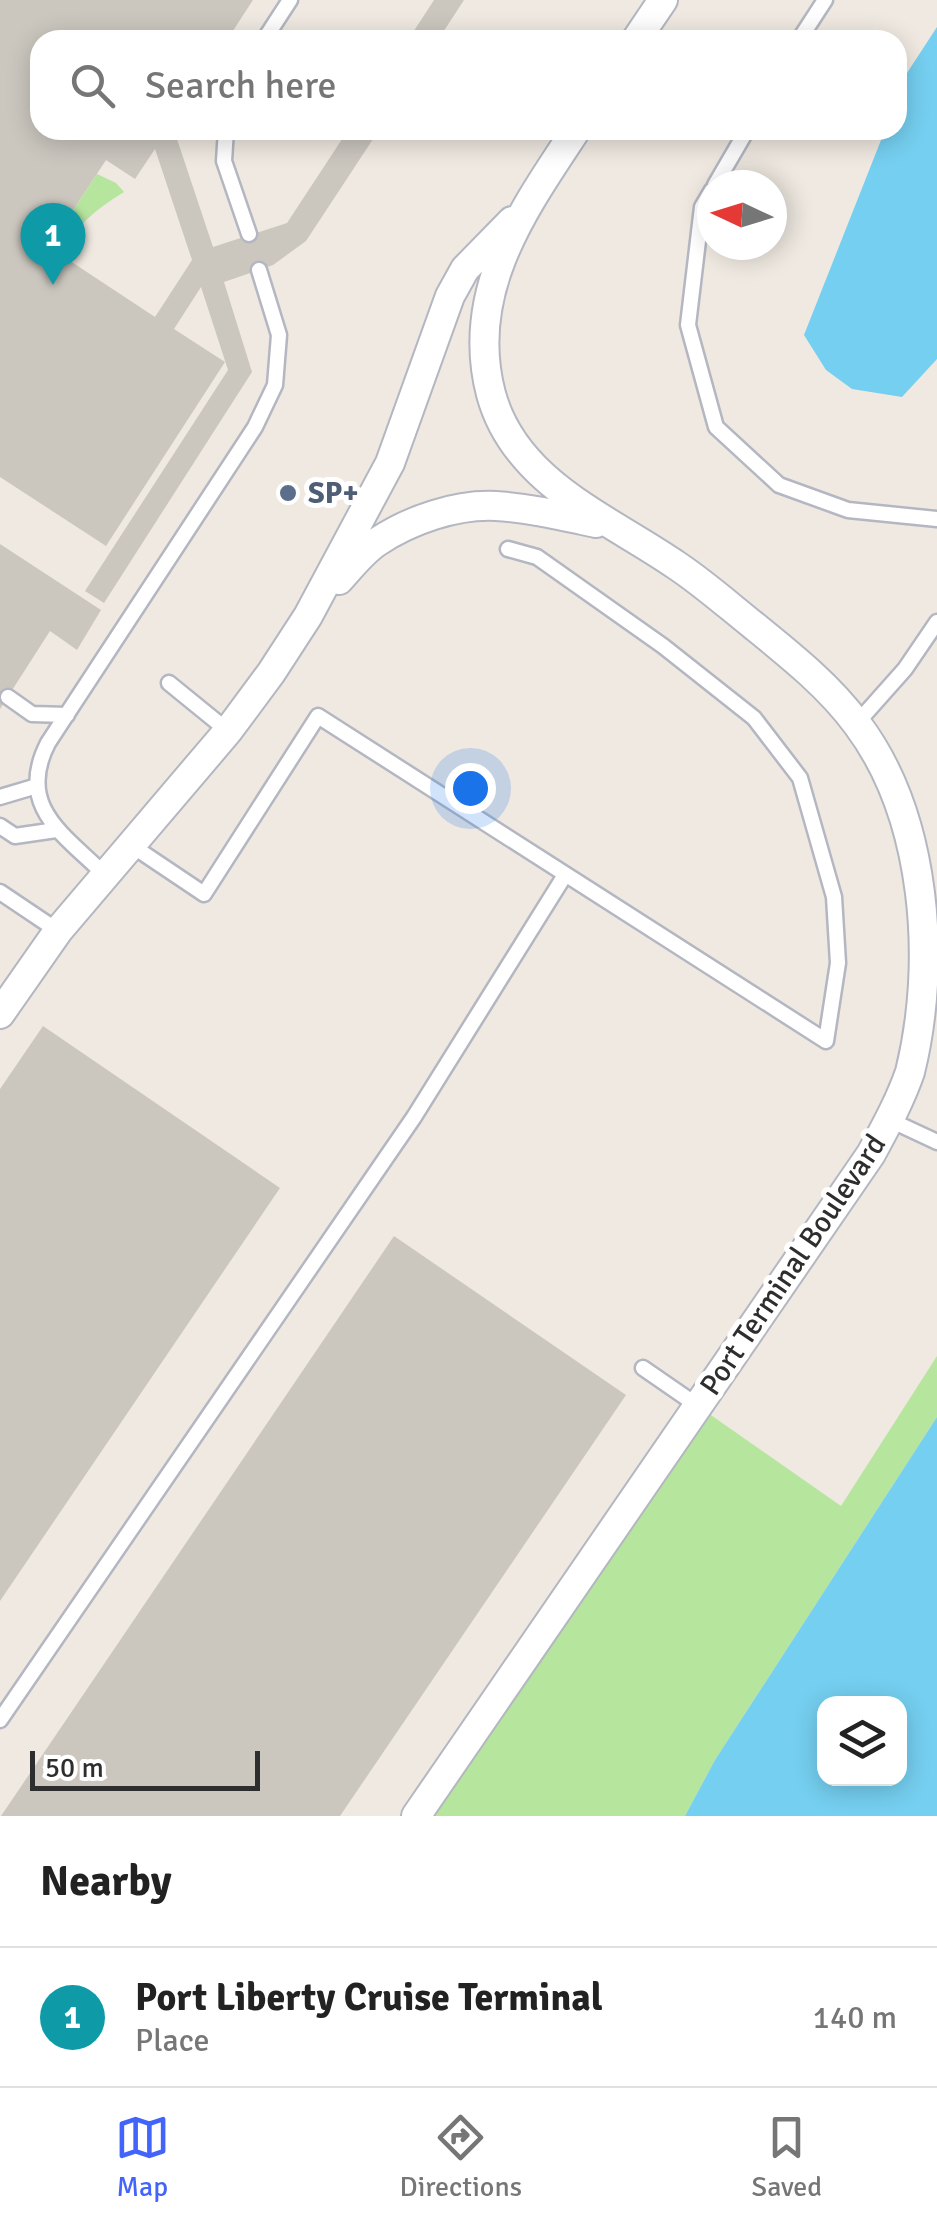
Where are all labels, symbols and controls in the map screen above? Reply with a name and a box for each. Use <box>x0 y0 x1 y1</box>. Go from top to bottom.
search box <box>30 30 907 140</box>
icon: search <box>65 58 120 113</box>
text: Search here <box>145 62 337 109</box>
north arrow <box>697 170 787 260</box>
pin: 1 <box>20 202 86 285</box>
place label: SP+ <box>308 475 359 512</box>
marker: SP+ <box>277 482 299 504</box>
your location <box>445 763 496 814</box>
street label: Port Terminal Boulevard <box>692 1128 894 1402</box>
map controls <box>817 1696 907 1786</box>
button: layers <box>817 1696 907 1786</box>
scale bar <box>30 1746 260 1790</box>
text: 50 m <box>45 1751 104 1785</box>
text: Nearby <box>40 1856 172 1907</box>
text: Port Liberty Cruise Terminal <box>135 1974 603 2021</box>
text: 1 <box>64 1998 81 2037</box>
text: 140 m <box>813 1998 897 2037</box>
text: Place <box>135 2021 210 2060</box>
tab: Map <box>115 2110 170 2204</box>
tab: Directions <box>400 2110 522 2204</box>
tab: Saved <box>752 2110 822 2204</box>

